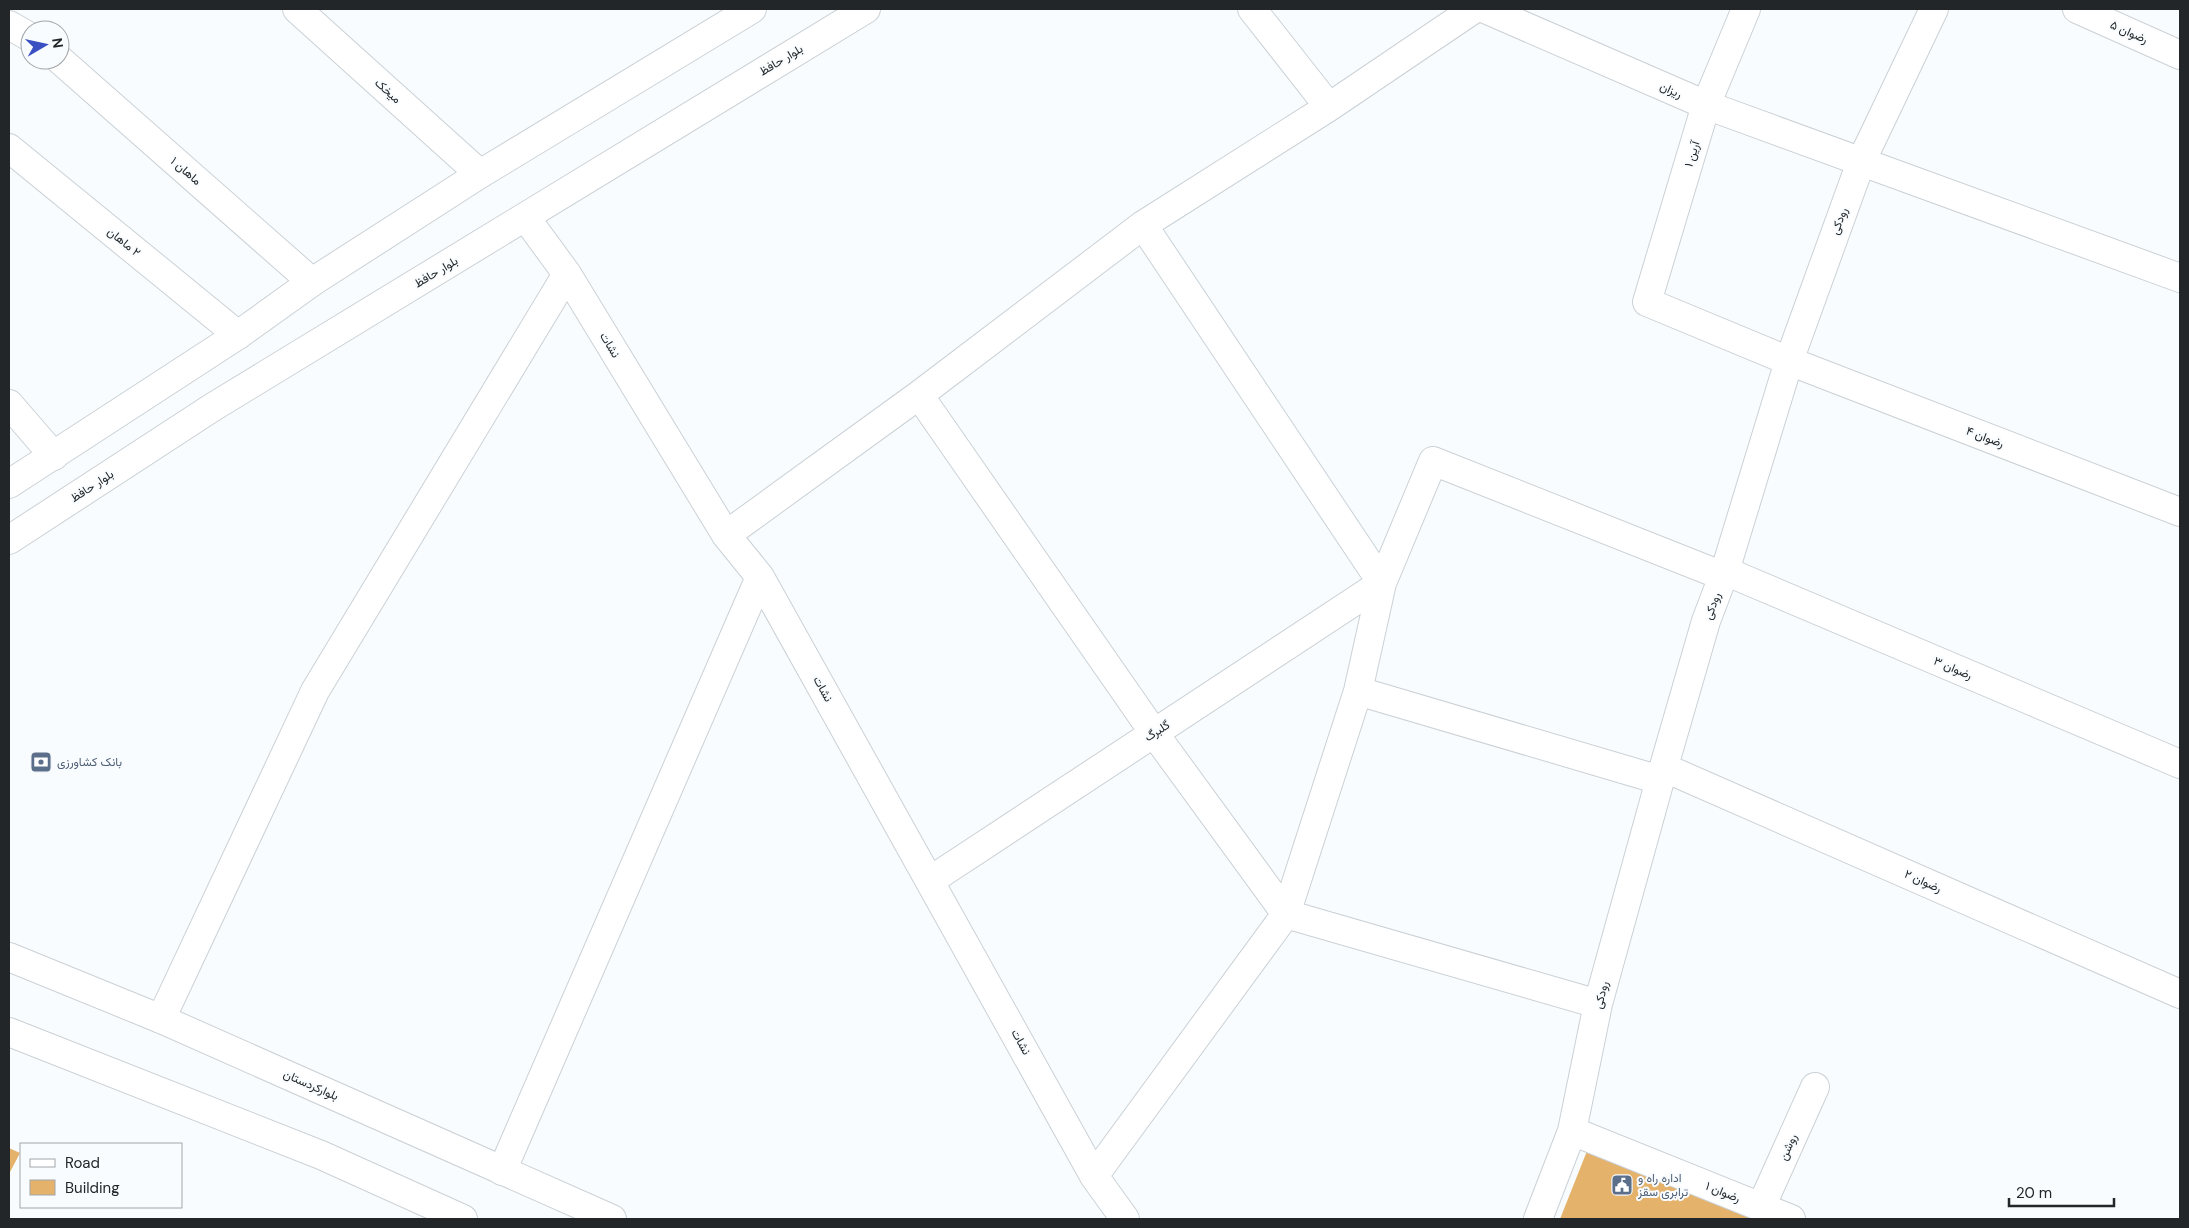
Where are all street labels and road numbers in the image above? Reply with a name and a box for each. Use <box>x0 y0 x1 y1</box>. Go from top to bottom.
street label: رضوان ۵ <box>2108 17 2150 47</box>
street label: بلوار حافظ <box>756 41 806 79</box>
street label: میخک <box>371 75 405 107</box>
street label: ریزان <box>1657 78 1685 102</box>
street label: آرین ۱ <box>1680 138 1704 169</box>
street label: ماهان ۱ <box>167 153 205 189</box>
street label: رودکی <box>1827 205 1851 237</box>
street label: ٢ ماهان <box>104 224 144 260</box>
street label: بلوار حافظ <box>411 253 461 291</box>
street label: نشات <box>596 329 624 361</box>
street label: رضوان ۴ <box>1964 422 2006 452</box>
street label: بلوار حافظ <box>67 466 117 506</box>
street label: رودکی <box>1700 590 1724 622</box>
street label: رضوان ۳ <box>1931 653 1975 683</box>
street label: نشات <box>809 673 837 705</box>
street label: گلبرگ <box>1141 717 1173 745</box>
street label: رضوان ۲ <box>1902 866 1944 896</box>
street label: رودکی <box>1590 979 1612 1011</box>
street label: نشات <box>1007 1026 1035 1058</box>
street label: بلوارکردستان <box>281 1066 341 1104</box>
street label: روشن <box>1775 1131 1801 1163</box>
street label: رضوان ۱ <box>1703 1178 1743 1206</box>

